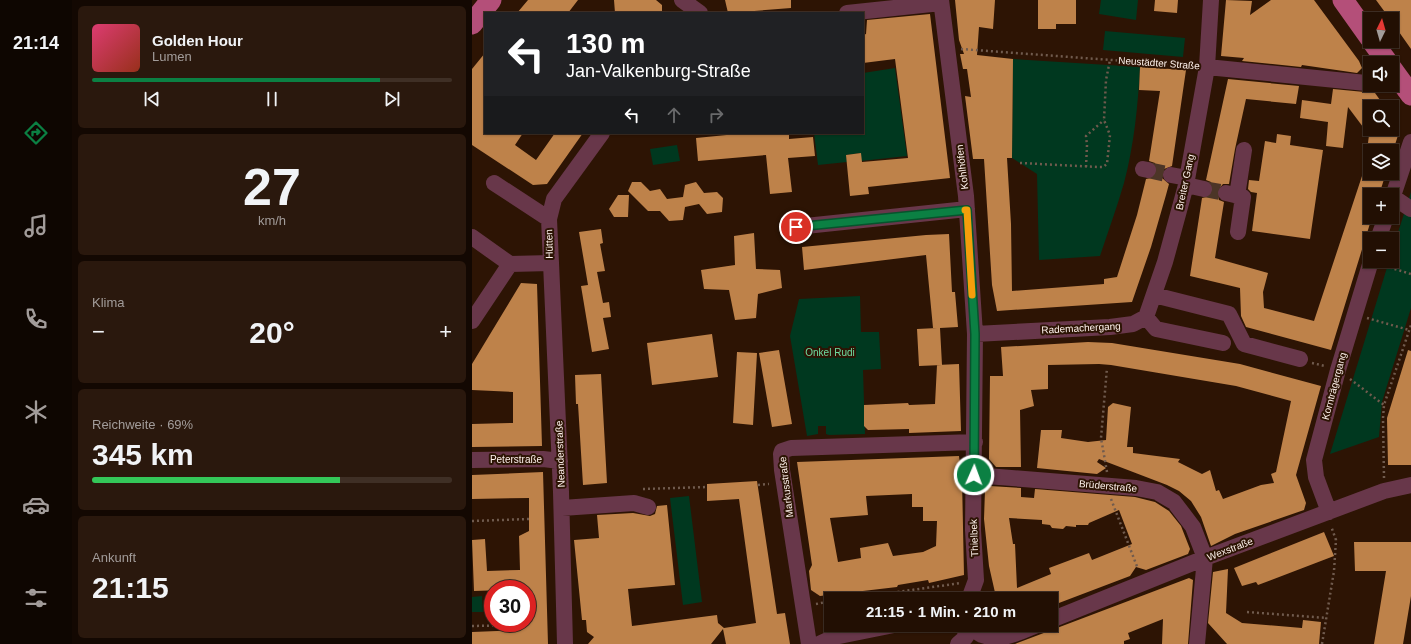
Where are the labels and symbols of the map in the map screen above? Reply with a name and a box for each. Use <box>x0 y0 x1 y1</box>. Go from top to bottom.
north arrow <box>1363 12 1399 48</box>
street label: Neustädter Straße <box>1118 55 1201 71</box>
street label: Kohlhöfen <box>954 144 970 190</box>
street label: Breiter Gang <box>1174 153 1196 211</box>
pin <box>779 210 813 244</box>
street label: Hütten <box>543 229 555 259</box>
street label: Rademachergang <box>1041 320 1121 336</box>
park label: Onkel Rudi <box>805 347 855 358</box>
street label: Kornträgergang <box>1320 351 1348 421</box>
street label: Neanderstraße <box>553 420 567 488</box>
street label: Peterstraße <box>490 454 543 465</box>
position arrow <box>953 454 995 496</box>
street label: Markusstraße <box>777 456 795 518</box>
street label: Brüderstraße <box>1078 478 1138 494</box>
street label: Thielbek <box>968 518 980 557</box>
street label: Wexstraße <box>1206 535 1255 563</box>
speed limit sign: 30 <box>484 580 536 632</box>

